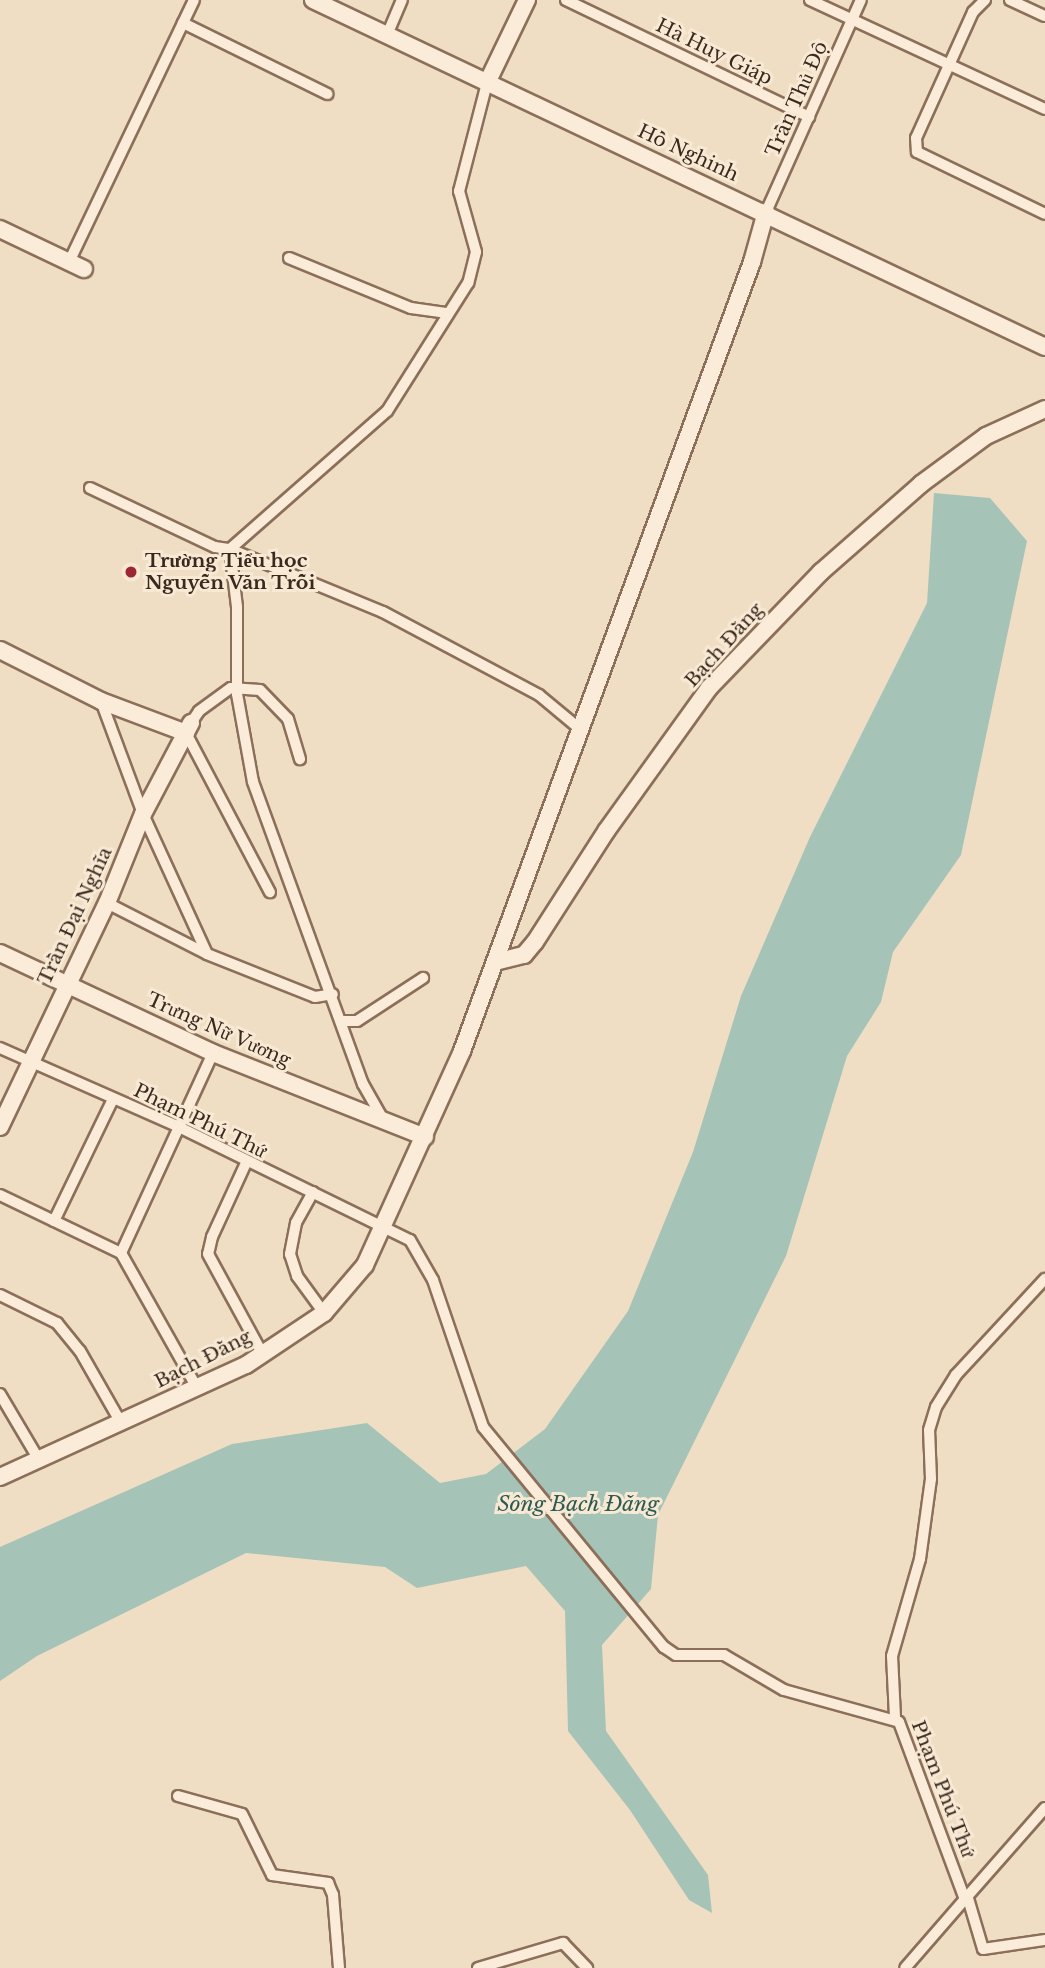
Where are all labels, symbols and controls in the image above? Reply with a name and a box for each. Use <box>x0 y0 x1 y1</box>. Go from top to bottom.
street label: Hà Huy Giáp <box>652 14 776 90</box>
street label: Trần Thủ Độ <box>761 38 833 160</box>
street label: Hồ Nghinh <box>634 120 742 186</box>
place label: Trường Tiểu học Nguyễn Văn Trỗi <box>145 550 317 594</box>
marker: Trường Tiểu học Nguyễn Văn Trỗi <box>123 564 139 580</box>
street label: Bạch Đằng <box>680 598 768 692</box>
street label: Trần Đại Nghĩa <box>33 844 117 988</box>
street label: Trưng Nữ Vương <box>143 988 295 1072</box>
street label: Phạm Phú Thứ <box>130 1079 270 1163</box>
street label: Bạch Đằng <box>151 1325 255 1393</box>
water label: Sông Bạch Đằng <box>497 1491 659 1517</box>
street label: Phạm Phú Thứ <box>906 1717 980 1861</box>

